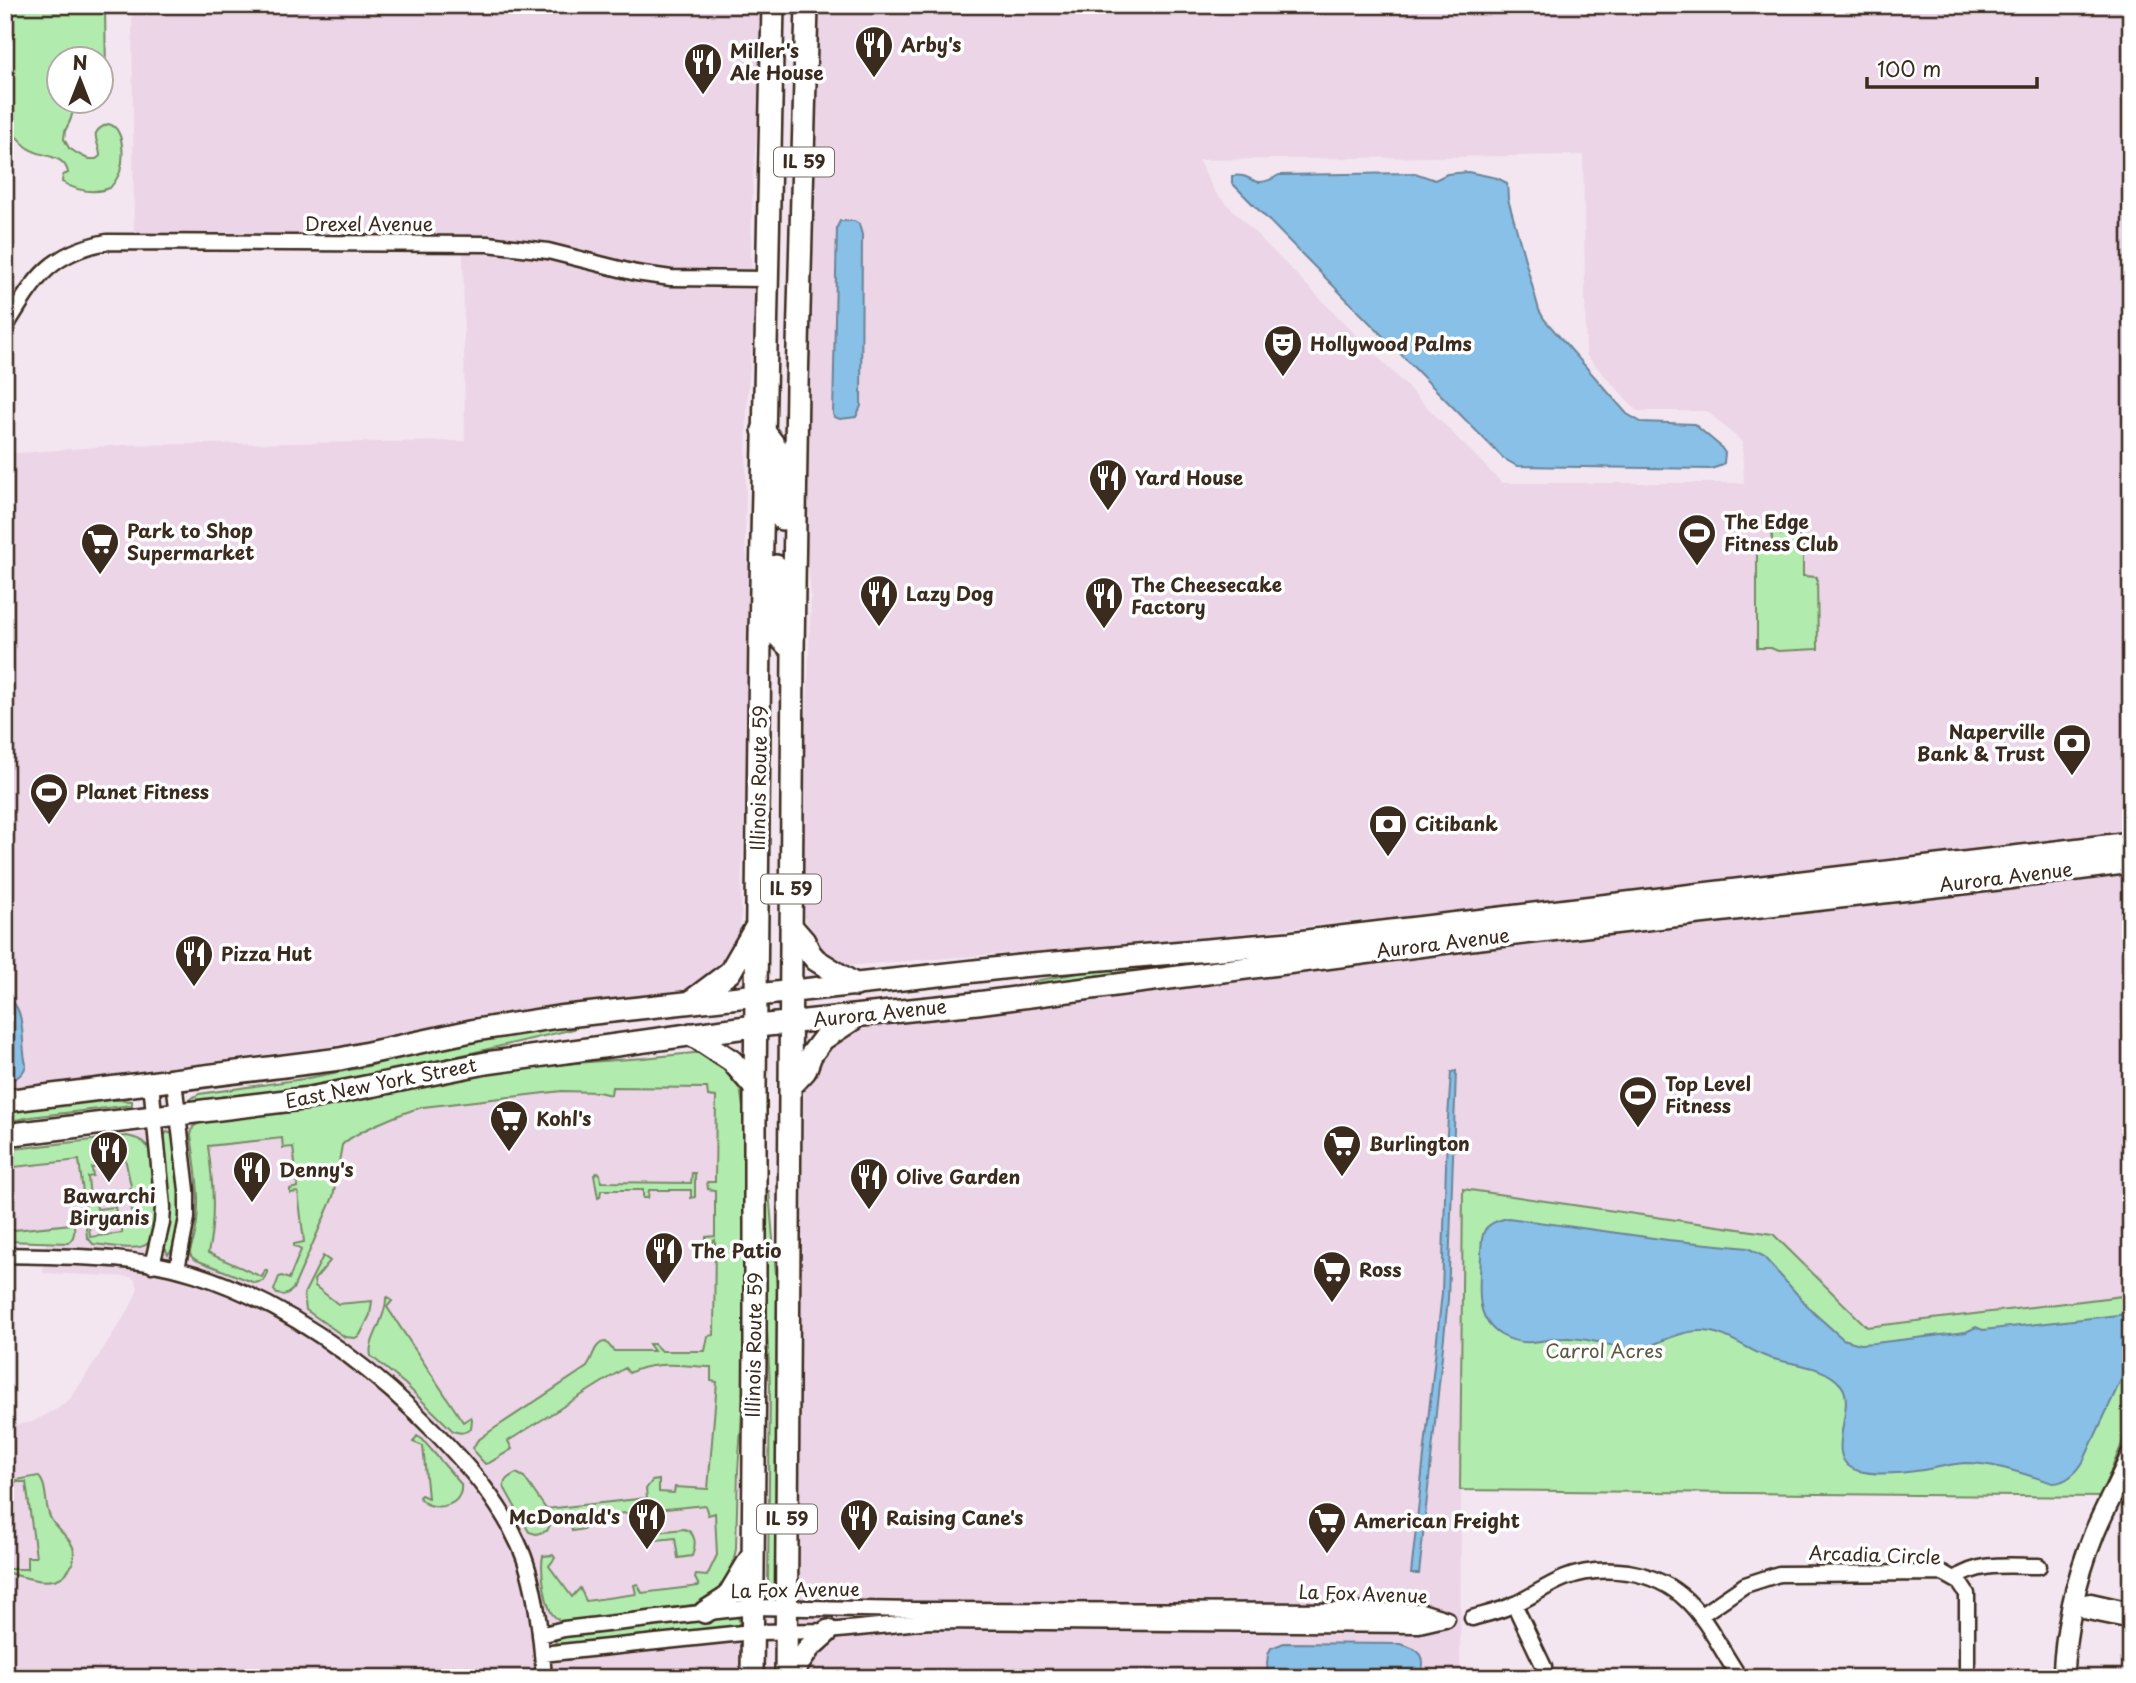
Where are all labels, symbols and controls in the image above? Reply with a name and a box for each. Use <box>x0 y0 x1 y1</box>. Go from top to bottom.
restaurant icon: Arby's <box>853 24 895 79</box>
place label: Arby's <box>900 30 961 58</box>
place label: Miller's Ale House <box>729 36 824 86</box>
restaurant icon: Miller's Ale House <box>682 41 724 96</box>
north arrow <box>46 46 116 116</box>
scale bar <box>1867 46 2036 90</box>
text: N <box>72 48 88 76</box>
text: 100 m <box>1877 52 1941 84</box>
road number: IL 59 <box>774 148 834 176</box>
street label: Drexel Avenue <box>305 209 433 237</box>
theatre icon: Hollywood Palms <box>1262 323 1304 378</box>
place label: Hollywood Palms <box>1310 329 1472 357</box>
restaurant icon: Yard House <box>1087 457 1129 512</box>
place label: Yard House <box>1135 463 1243 491</box>
place label: The Edge Fitness Club <box>1724 507 1838 557</box>
sports icon: The Edge Fitness Club <box>1676 512 1718 567</box>
place label: Park to Shop Supermarket <box>127 516 254 566</box>
supermarket icon: Park to Shop Supermarket <box>79 521 121 576</box>
place label: The Cheesecake Factory <box>1131 570 1282 620</box>
restaurant icon: Lazy Dog <box>858 573 900 628</box>
restaurant icon: The Cheesecake Factory <box>1083 575 1125 630</box>
place label: Lazy Dog <box>906 579 993 607</box>
street label: Illinois Route 59 <box>743 705 773 851</box>
place label: Naperville Bank & Trust <box>1917 717 2045 767</box>
bank icon: Naperville Bank & Trust <box>2051 722 2093 777</box>
sports icon: Planet Fitness <box>28 771 70 826</box>
place label: Planet Fitness <box>76 777 209 805</box>
bank icon: Citibank <box>1367 803 1409 858</box>
place label: Citibank <box>1415 809 1498 837</box>
street label: Aurora Avenue <box>1938 854 2074 898</box>
road number: IL 59 <box>761 874 821 904</box>
street label: Aurora Avenue <box>1375 920 1511 964</box>
restaurant icon: Pizza Hut <box>173 933 215 988</box>
place label: Pizza Hut <box>221 939 312 967</box>
street label: Aurora Avenue <box>812 991 948 1033</box>
street label: East New York Street <box>283 1050 479 1114</box>
place label: Top Level Fitness <box>1665 1069 1751 1119</box>
sports icon: Top Level Fitness <box>1617 1074 1659 1129</box>
supermarket icon: Kohl's <box>488 1098 530 1153</box>
place label: Kohl's <box>536 1104 591 1132</box>
supermarket icon: Burlington <box>1321 1123 1363 1178</box>
restaurant icon: Bawarchi Biryanis <box>88 1129 130 1184</box>
place label: Burlington <box>1369 1129 1470 1157</box>
restaurant icon: Denny's <box>231 1149 273 1204</box>
place label: Denny's <box>279 1155 354 1183</box>
restaurant icon: Olive Garden <box>848 1156 890 1211</box>
place label: Olive Garden <box>896 1162 1020 1190</box>
place label: Bawarchi Biryanis <box>62 1181 156 1231</box>
restaurant icon: The Patio <box>643 1230 685 1285</box>
place label: The Patio <box>691 1236 782 1264</box>
supermarket icon: Ross <box>1311 1249 1353 1304</box>
place label: Ross <box>1359 1255 1401 1283</box>
street label: Illinois Route 59 <box>738 1272 768 1418</box>
park label: Carrol Acres <box>1545 1336 1663 1364</box>
restaurant icon: McDonald's <box>626 1496 668 1551</box>
restaurant icon: Raising Cane's <box>838 1497 880 1552</box>
supermarket icon: American Freight <box>1306 1500 1348 1555</box>
place label: McDonald's <box>509 1502 620 1530</box>
place label: Raising Cane's <box>886 1503 1023 1531</box>
road number: IL 59 <box>757 1504 817 1534</box>
place label: American Freight <box>1353 1506 1520 1534</box>
street label: Arcadia Circle <box>1808 1538 1942 1570</box>
street label: La Fox Avenue <box>730 1574 860 1604</box>
street label: La Fox Avenue <box>1298 1577 1428 1609</box>

